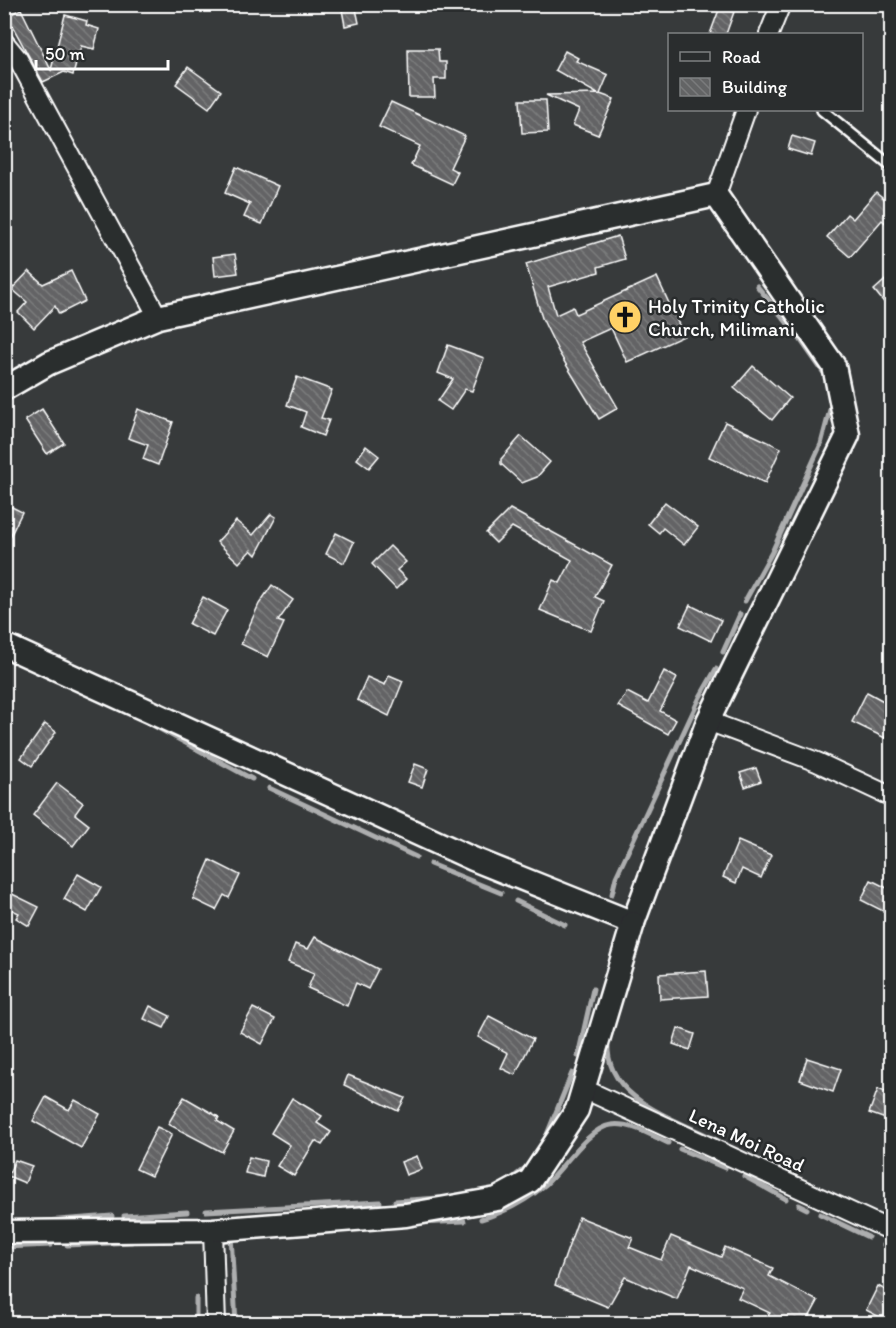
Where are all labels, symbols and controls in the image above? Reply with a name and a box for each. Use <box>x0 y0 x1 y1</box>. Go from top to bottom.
scale bar <box>36 33 168 71</box>
legend <box>668 33 863 111</box>
text: 50 m <box>45 43 85 65</box>
text: Road <box>722 46 761 68</box>
text: Building <box>722 76 788 98</box>
place label: Holy Trinity Catholic Church, Milimani <box>648 294 825 341</box>
church icon: Holy Trinity Catholic Church, Milimani <box>607 299 643 335</box>
street label: Lena Moi Road <box>685 1103 809 1177</box>

